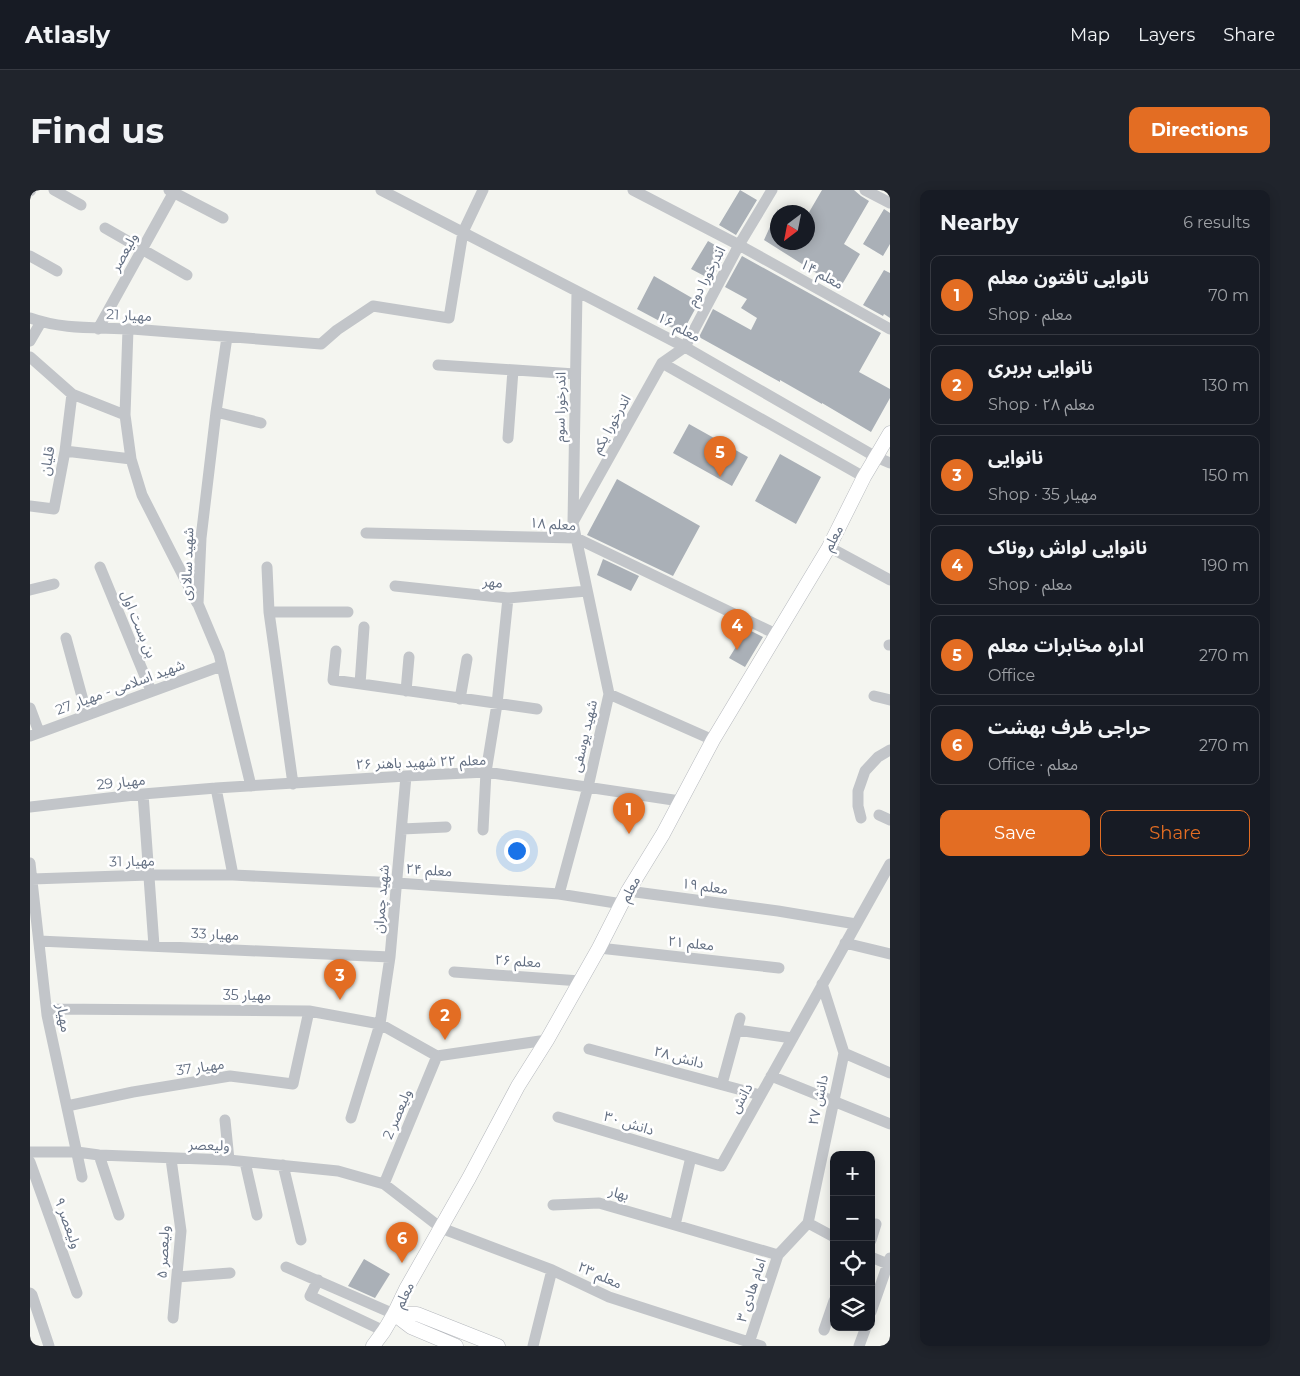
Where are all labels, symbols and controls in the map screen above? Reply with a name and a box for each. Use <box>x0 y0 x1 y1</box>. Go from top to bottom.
text: Atlasly <box>25 20 110 49</box>
text: Map <box>1070 24 1110 46</box>
text: Layers <box>1138 24 1195 46</box>
text: Share <box>1223 24 1275 46</box>
button: Directions <box>1129 107 1270 153</box>
text: Find us <box>30 109 164 152</box>
north arrow <box>770 205 815 250</box>
text: Nearby <box>940 210 1019 235</box>
text: 6 results <box>1183 213 1250 232</box>
street label: ولیعصر <box>106 230 142 275</box>
street label: اندرخورا دوم <box>683 243 731 310</box>
street label: معلم ۱۴ <box>796 255 847 295</box>
text: نانوایی تافتون معلم <box>988 266 1149 289</box>
text: 1 <box>954 286 960 305</box>
text: 70 m <box>1208 286 1249 305</box>
street label: مهیار 21 <box>106 305 152 325</box>
text: Shop · معلم <box>988 305 1072 324</box>
street label: معلم ۱۶ <box>653 308 704 348</box>
text: نانوایی بربری <box>988 356 1093 379</box>
street label: اندرخورا سوم <box>550 372 572 442</box>
text: 2 <box>952 376 962 395</box>
text: 130 m <box>1202 376 1249 395</box>
street label: اندرخورا یکم <box>587 391 636 458</box>
text: Shop · معلم ۲۸ <box>988 395 1095 414</box>
pin: 5 <box>704 436 736 477</box>
street label: قلیان <box>36 445 58 477</box>
text: نانوایی <box>988 446 1043 469</box>
text: 3 <box>952 466 962 485</box>
text: 150 m <box>1202 466 1249 485</box>
text: Shop · مهیار 35 <box>988 485 1097 504</box>
street label: معلم ۱۸ <box>529 513 577 537</box>
street label: معلم <box>819 522 849 555</box>
street label: شهید سالاری <box>177 527 197 601</box>
text: نانوایی لواش روناک <box>988 536 1147 559</box>
text: 4 <box>951 556 963 575</box>
text: 190 m <box>1202 556 1249 575</box>
street label: مهر <box>481 572 504 592</box>
text: Shop · معلم <box>988 575 1072 594</box>
street label: بن بست اول <box>117 587 161 661</box>
pin: 4 <box>721 609 753 650</box>
text: اداره مخابرات معلم <box>988 634 1144 657</box>
text: 5 <box>952 646 962 665</box>
text: 270 m <box>1199 646 1249 665</box>
street label: شهید اسلامی - مهیار 27 <box>53 655 187 719</box>
text: Office <box>988 666 1035 685</box>
street label: شهید یوسفی <box>567 698 601 774</box>
text: حراجی ظرف بهشت <box>988 716 1151 739</box>
text: 6 <box>952 736 962 755</box>
text: 270 m <box>1199 736 1249 755</box>
street label: معلم ۲۲ شهید باهنر ۲۶ <box>356 751 487 775</box>
text: Office · معلم <box>988 755 1078 774</box>
street label: مهیار 29 <box>96 770 146 794</box>
pin: 1 <box>613 793 645 834</box>
button: Save <box>940 810 1090 856</box>
button: Share <box>1100 810 1250 856</box>
your location <box>504 838 530 864</box>
street label: مهیار 31 <box>109 852 155 870</box>
street label: معلم ۲۴ <box>405 859 453 883</box>
street label: شهید چمران <box>369 864 394 934</box>
street label: معلم <box>616 873 646 906</box>
street label: معلم ۱۹ <box>680 874 729 900</box>
street label: مهیار 33 <box>190 924 240 944</box>
street label: معلم ۲۱ <box>667 932 715 956</box>
street label: معلم ۲۶ <box>494 950 542 974</box>
pin: 3 <box>324 959 356 1000</box>
street label: مهیار 35 <box>223 986 271 1004</box>
pin: 2 <box>429 999 461 1040</box>
street label: مهیار <box>52 1001 75 1034</box>
street label: دانش ۲۸ <box>652 1042 706 1072</box>
street label: مهیار 37 <box>175 1055 225 1079</box>
street label: دانش ۲۷ <box>804 1073 832 1127</box>
street label: دانش <box>725 1080 757 1116</box>
street label: ولیعصر 2 <box>378 1086 416 1142</box>
street label: دانش ۳۰ <box>602 1107 656 1139</box>
street label: ولیعصر <box>187 1135 230 1155</box>
map controls <box>830 1151 875 1331</box>
button: + <box>830 1151 875 1196</box>
street label: بهار <box>606 1181 631 1204</box>
street label: ولیعصر ۹ <box>50 1195 86 1251</box>
button: − <box>830 1196 875 1241</box>
pin: 6 <box>386 1222 418 1263</box>
street label: ولیعصر ۵ <box>153 1225 173 1279</box>
button: locate <box>830 1241 875 1286</box>
street label: امام هادی ٣ <box>732 1256 772 1325</box>
street label: معلم ۲۳ <box>574 1257 625 1294</box>
street label: معلم <box>390 1279 420 1312</box>
button: layers <box>830 1286 875 1331</box>

